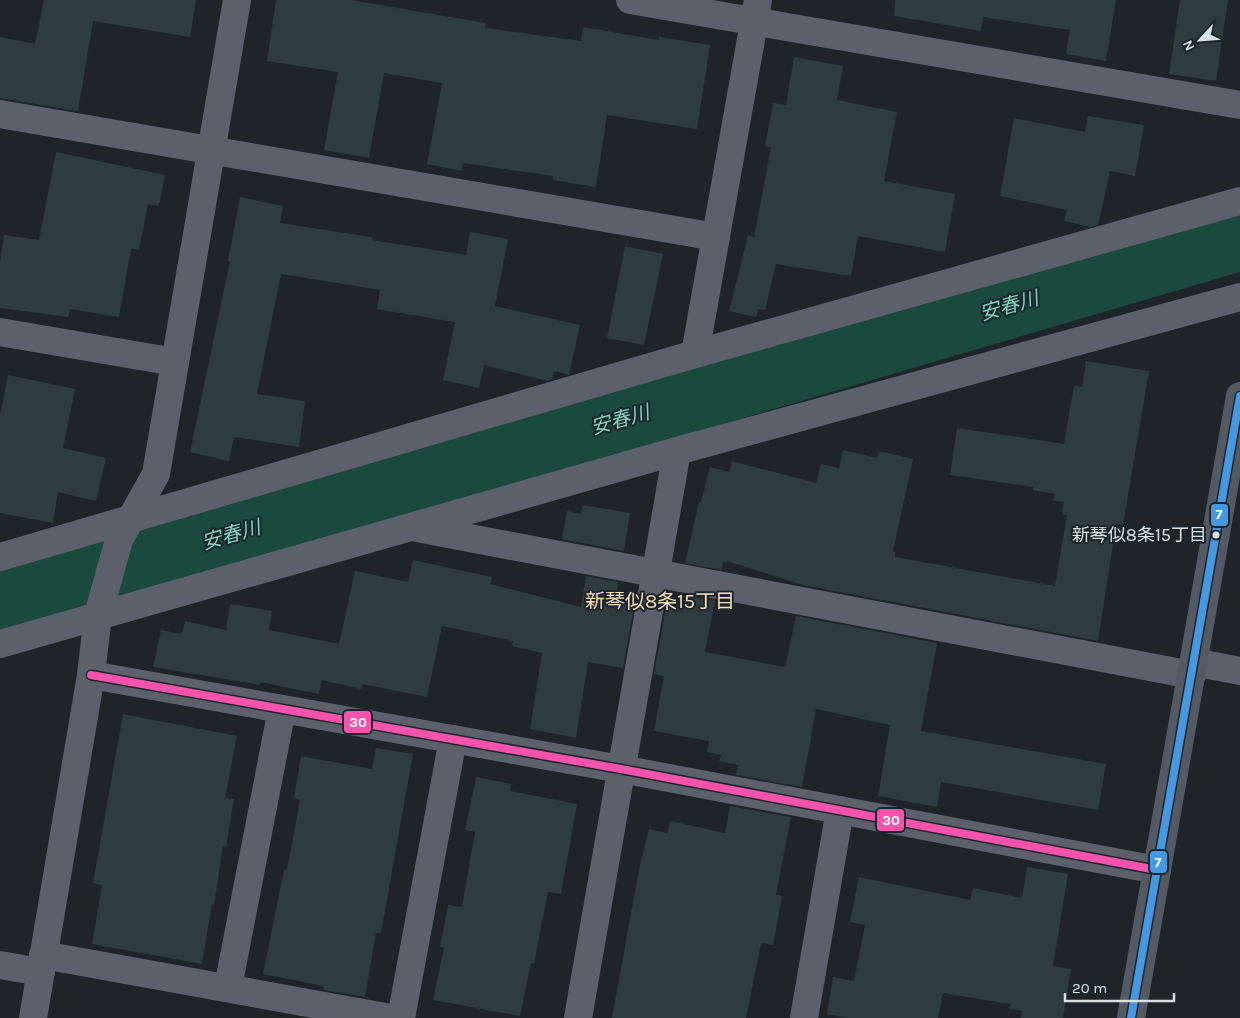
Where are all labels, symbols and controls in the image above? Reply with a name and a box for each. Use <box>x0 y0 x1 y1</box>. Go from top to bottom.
north arrow <box>1175 15 1225 65</box>
text: N <box>1179 37 1199 54</box>
water label: 安春川 <box>977 286 1043 325</box>
water label: 安春川 <box>588 400 654 439</box>
line badge: 7 <box>1210 503 1229 527</box>
text: 7 <box>1216 506 1223 523</box>
water label: 安春川 <box>199 515 265 554</box>
place label: 新琴似8条15丁目 <box>1072 524 1207 546</box>
marker: 新琴似8条15丁目 <box>1211 530 1221 540</box>
district label: 新琴似8条15丁目 <box>585 590 735 613</box>
line badge: 30 <box>343 710 372 734</box>
text: 30 <box>349 714 367 731</box>
line badge: 30 <box>876 808 905 832</box>
text: 30 <box>882 812 900 829</box>
line badge: 7 <box>1149 850 1168 874</box>
text: 7 <box>1155 854 1162 871</box>
scale bar <box>1065 970 1174 1002</box>
text: 20 m <box>1072 979 1107 997</box>

